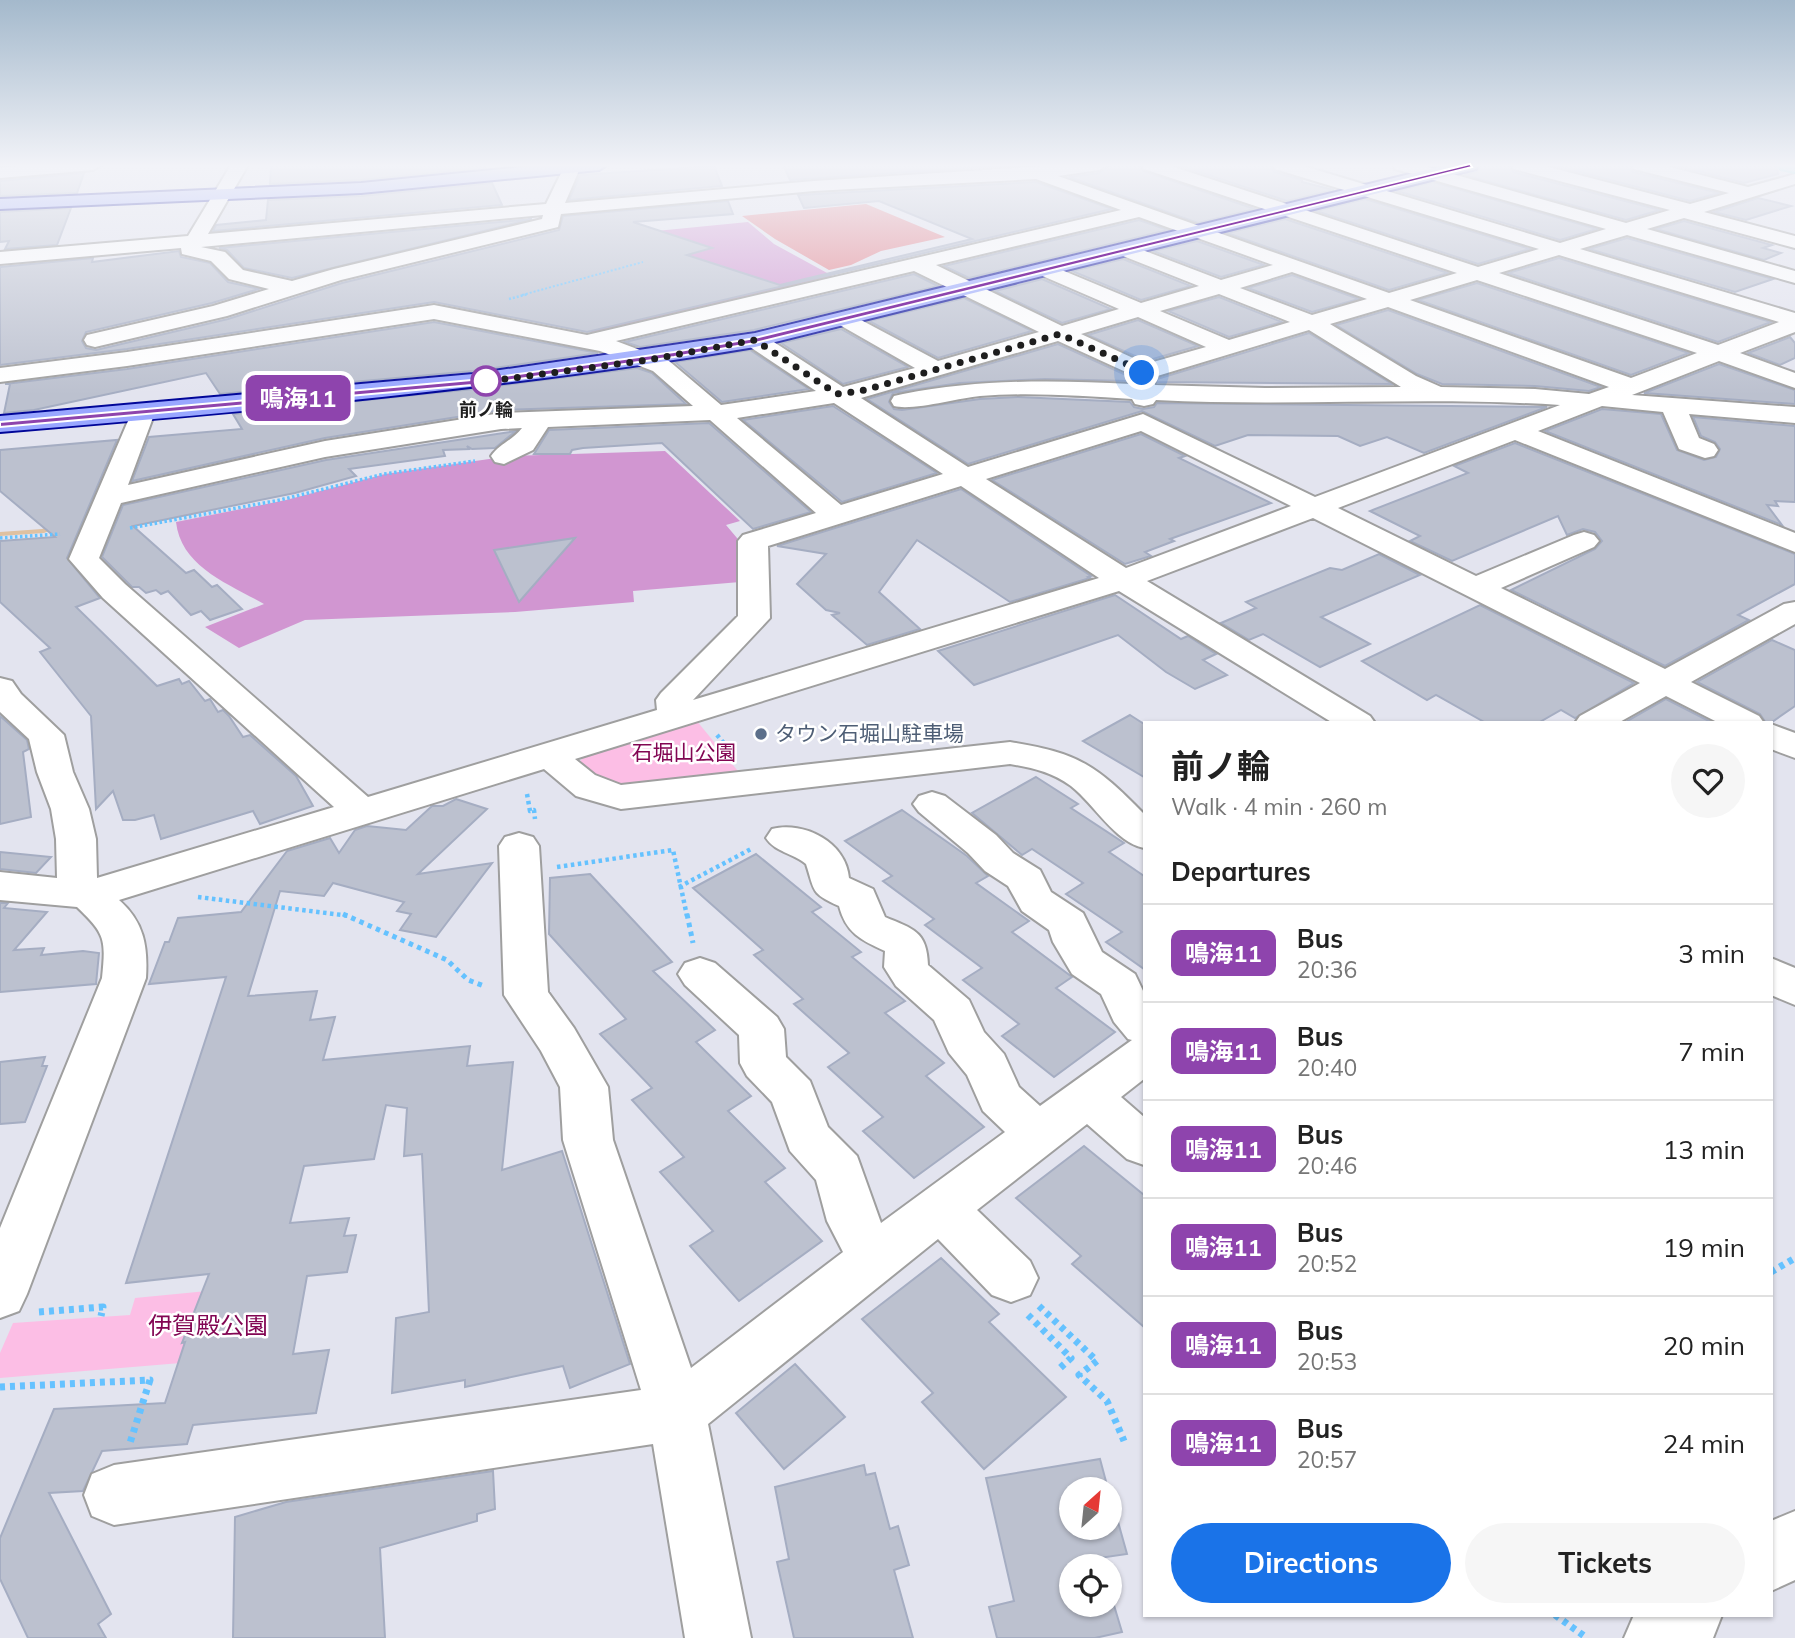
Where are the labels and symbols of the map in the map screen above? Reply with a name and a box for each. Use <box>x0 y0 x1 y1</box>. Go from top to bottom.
your location <box>1124 355 1159 390</box>
marker: 前ノ輪 <box>471 366 501 396</box>
line badge: 鳴海11 <box>249 375 347 421</box>
place label: 前ノ輪 <box>459 398 513 421</box>
place label: タウン石堀山駐車場 <box>775 720 964 746</box>
marker: タウン石堀山駐車場 <box>753 726 769 742</box>
park label: 石堀山公園 <box>632 739 737 765</box>
park label: 伊賀殿公園 <box>148 1310 268 1340</box>
north arrow <box>1059 1477 1122 1540</box>

